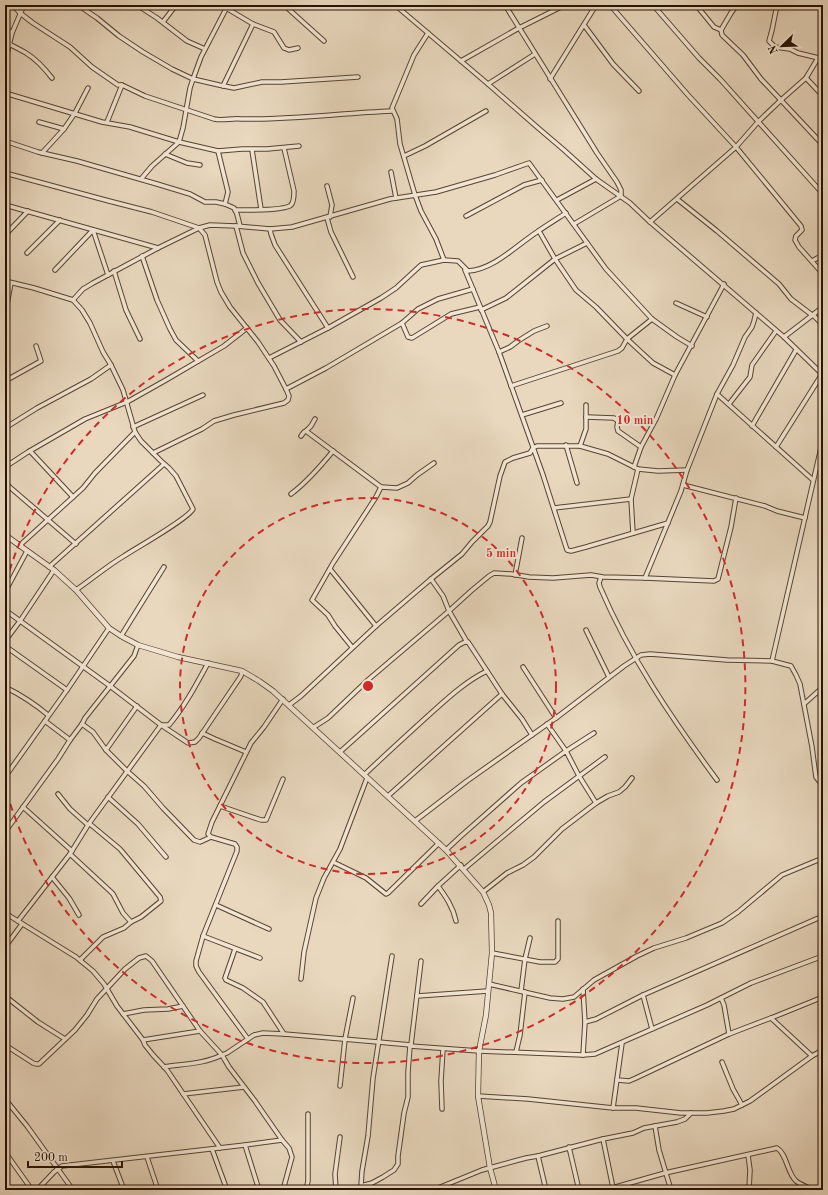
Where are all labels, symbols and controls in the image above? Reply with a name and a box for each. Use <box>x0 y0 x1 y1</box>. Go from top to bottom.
north arrow <box>762 26 802 66</box>
text: N <box>767 43 781 55</box>
text: 10 min <box>616 415 654 427</box>
text: 5 min <box>486 547 516 560</box>
centre of rings <box>361 679 375 693</box>
scale bar <box>28 1143 122 1169</box>
text: 200 m <box>34 1152 68 1164</box>

